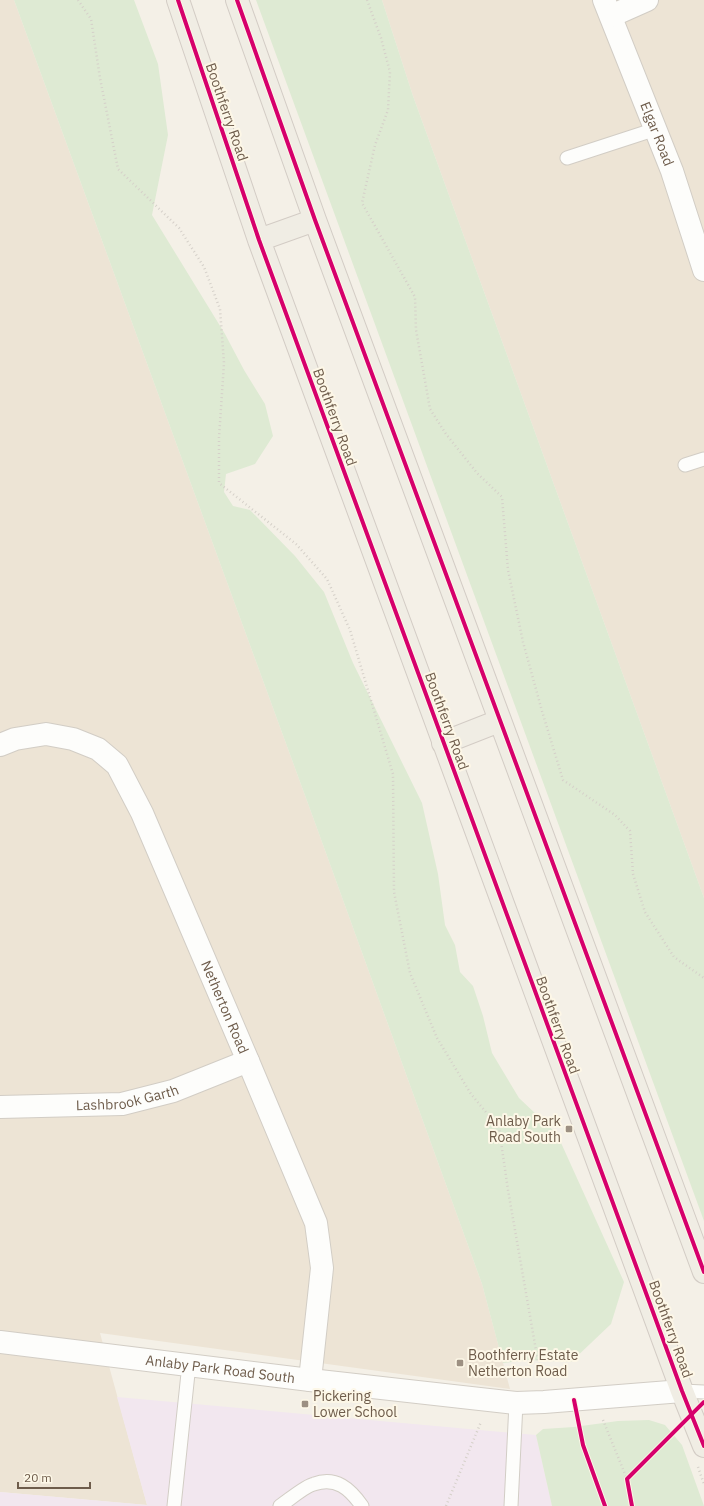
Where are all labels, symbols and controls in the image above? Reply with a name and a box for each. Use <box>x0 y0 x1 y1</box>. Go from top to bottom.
street label: Boothferry Road <box>202 60 252 164</box>
street label: Elgar Road <box>636 99 678 168</box>
street label: Boothferry Road <box>309 366 361 468</box>
street label: Boothferry Road <box>421 670 473 772</box>
street label: Netherton Road <box>197 958 253 1056</box>
street label: Boothferry Road <box>532 974 584 1076</box>
street label: Lashbrook Garth <box>76 1081 181 1114</box>
place label: Anlaby Park Road South <box>486 1112 562 1146</box>
marker: Anlaby Park Road South <box>564 1124 574 1134</box>
street label: Boothferry Road <box>645 1278 697 1380</box>
place label: Boothferry Estate Netherton Road <box>468 1346 579 1380</box>
street label: Anlaby Park Road South <box>145 1351 296 1387</box>
marker: Boothferry Estate Netherton Road <box>455 1358 465 1368</box>
place label: Pickering Lower School <box>313 1387 397 1421</box>
marker: Pickering Lower School <box>300 1399 310 1409</box>
scale bar <box>18 1464 90 1490</box>
text: 20 m <box>24 1470 52 1485</box>

